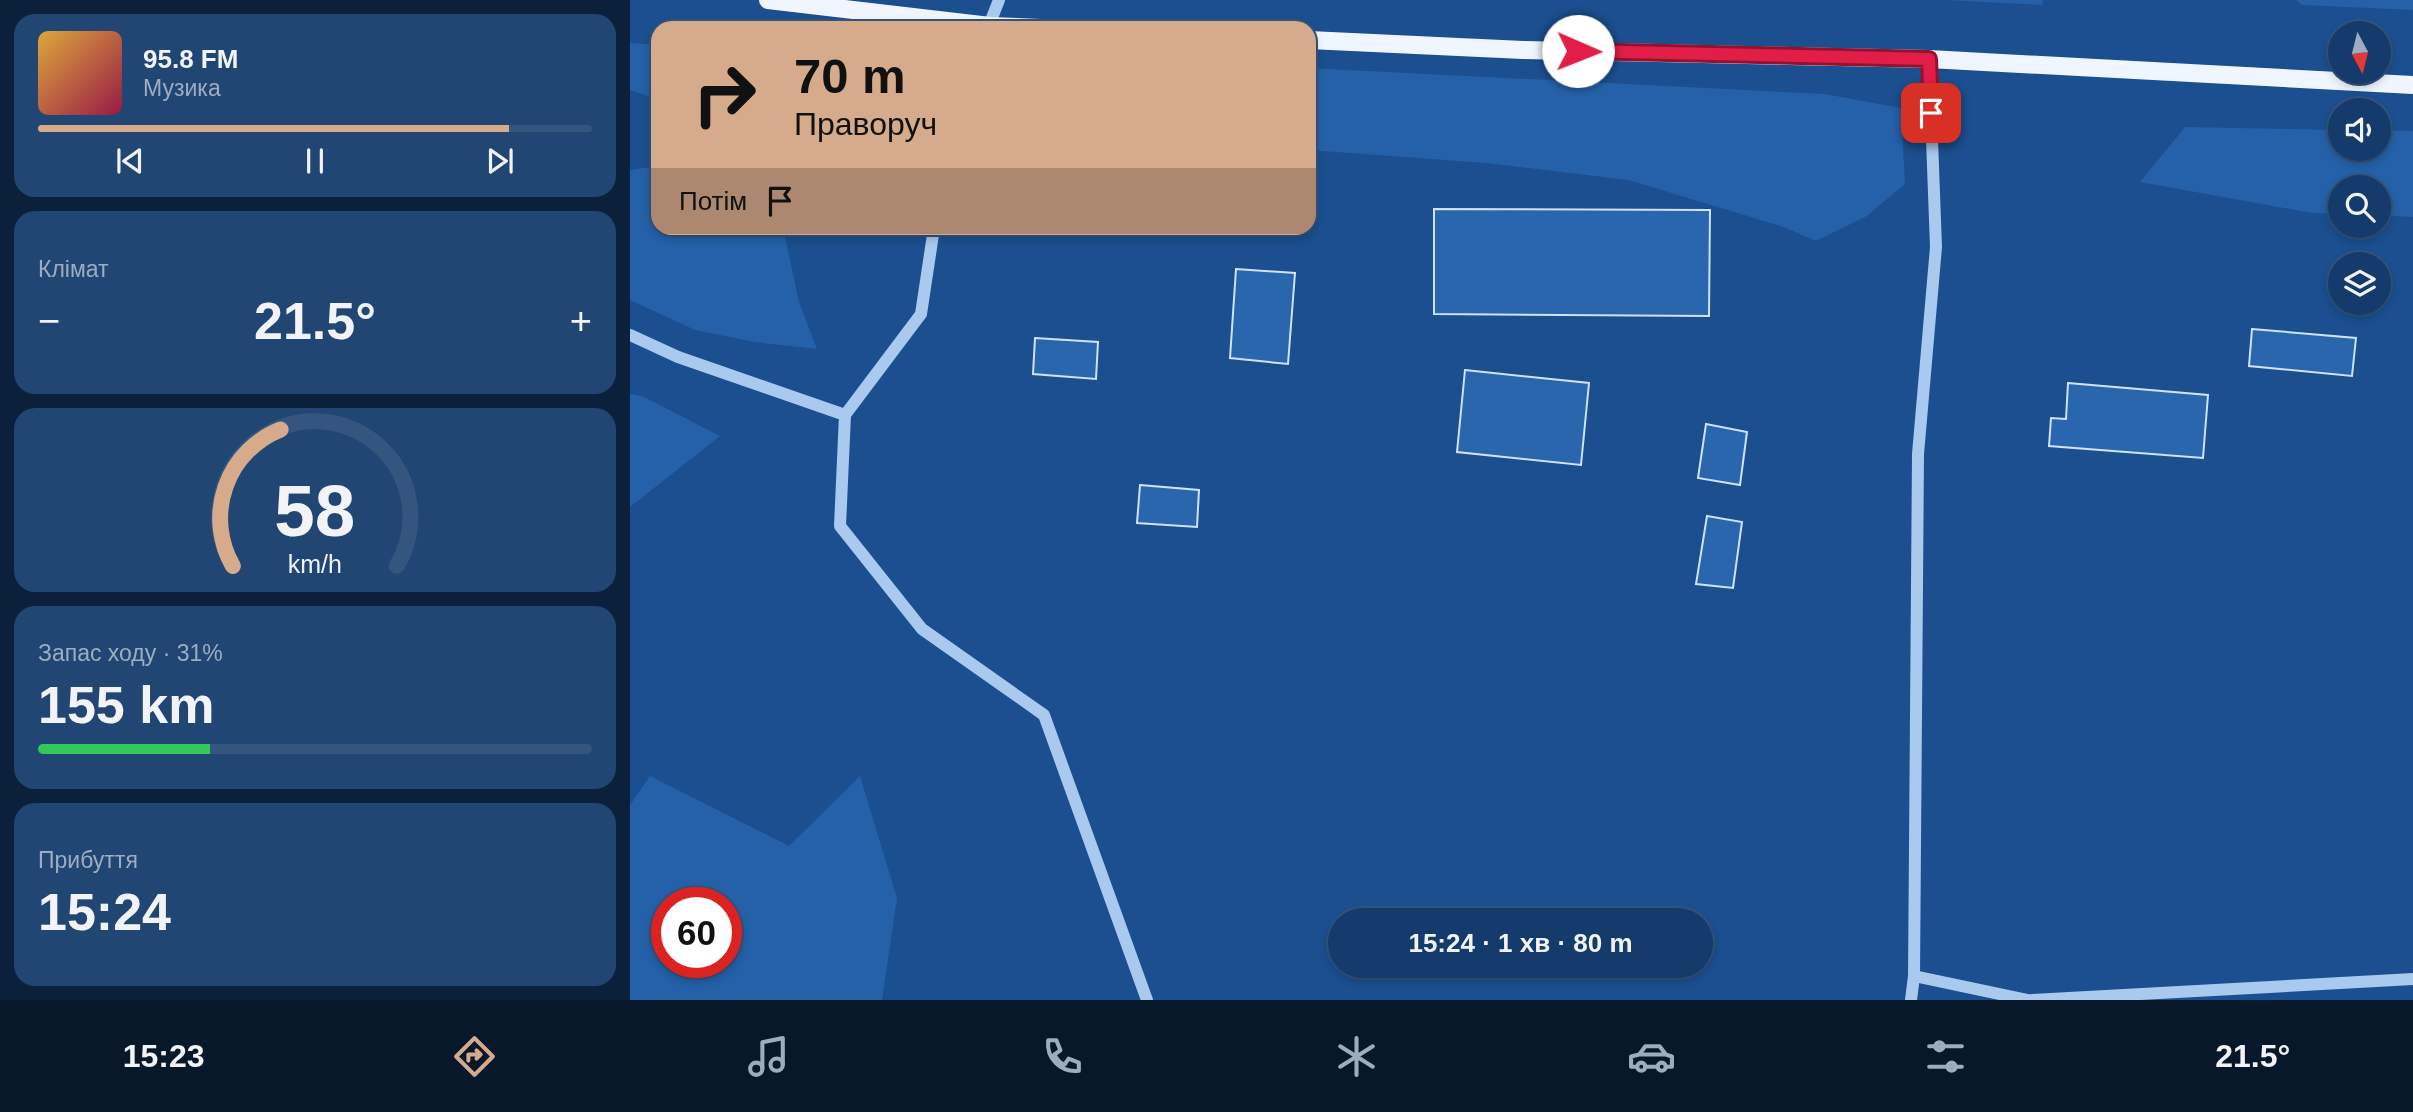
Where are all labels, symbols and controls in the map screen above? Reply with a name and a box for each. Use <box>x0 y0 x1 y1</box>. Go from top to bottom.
position arrow <box>1541 14 1615 88</box>
north arrow <box>2328 21 2390 84</box>
map controls <box>2328 21 2391 315</box>
text: 95.8 FM <box>143 44 238 74</box>
icon: right <box>679 49 770 140</box>
text: 70 m <box>794 49 906 103</box>
text: Музика <box>143 75 221 101</box>
pin <box>1901 83 1961 143</box>
icon: arrive <box>1912 94 1950 132</box>
button: sound <box>2328 98 2391 161</box>
text: Праворуч <box>794 106 937 142</box>
icon: previous <box>111 142 149 180</box>
icon: pause <box>296 142 334 180</box>
icon: next <box>481 142 519 180</box>
button: search <box>2328 175 2391 238</box>
icon: arrive <box>761 182 799 220</box>
text: Потім <box>679 186 747 216</box>
button: layers <box>2328 252 2391 315</box>
text: Клімат <box>38 256 109 282</box>
text: 21.5° <box>254 292 376 350</box>
text: − <box>38 300 60 342</box>
text: + <box>570 300 592 342</box>
text: 58 <box>275 470 355 551</box>
text: km/h <box>288 550 342 578</box>
text: Запас ходу · 31% <box>38 640 223 666</box>
text: 155 km <box>38 676 214 734</box>
text: Прибуття <box>38 847 138 873</box>
text: 15:24 <box>38 883 171 941</box>
speed limit sign: 60 <box>651 887 742 978</box>
text: 15:24 · 1 хв · 80 m <box>1408 928 1633 958</box>
icon: directions <box>450 1032 499 1081</box>
icon: music <box>744 1032 793 1081</box>
icon: phone <box>1038 1032 1087 1081</box>
icon: climate <box>1332 1032 1381 1081</box>
icon: car <box>1627 1032 1676 1081</box>
icon: filters <box>1921 1032 1970 1081</box>
text: 15:23 <box>123 1038 204 1074</box>
text: 21.5° <box>2215 1038 2290 1074</box>

